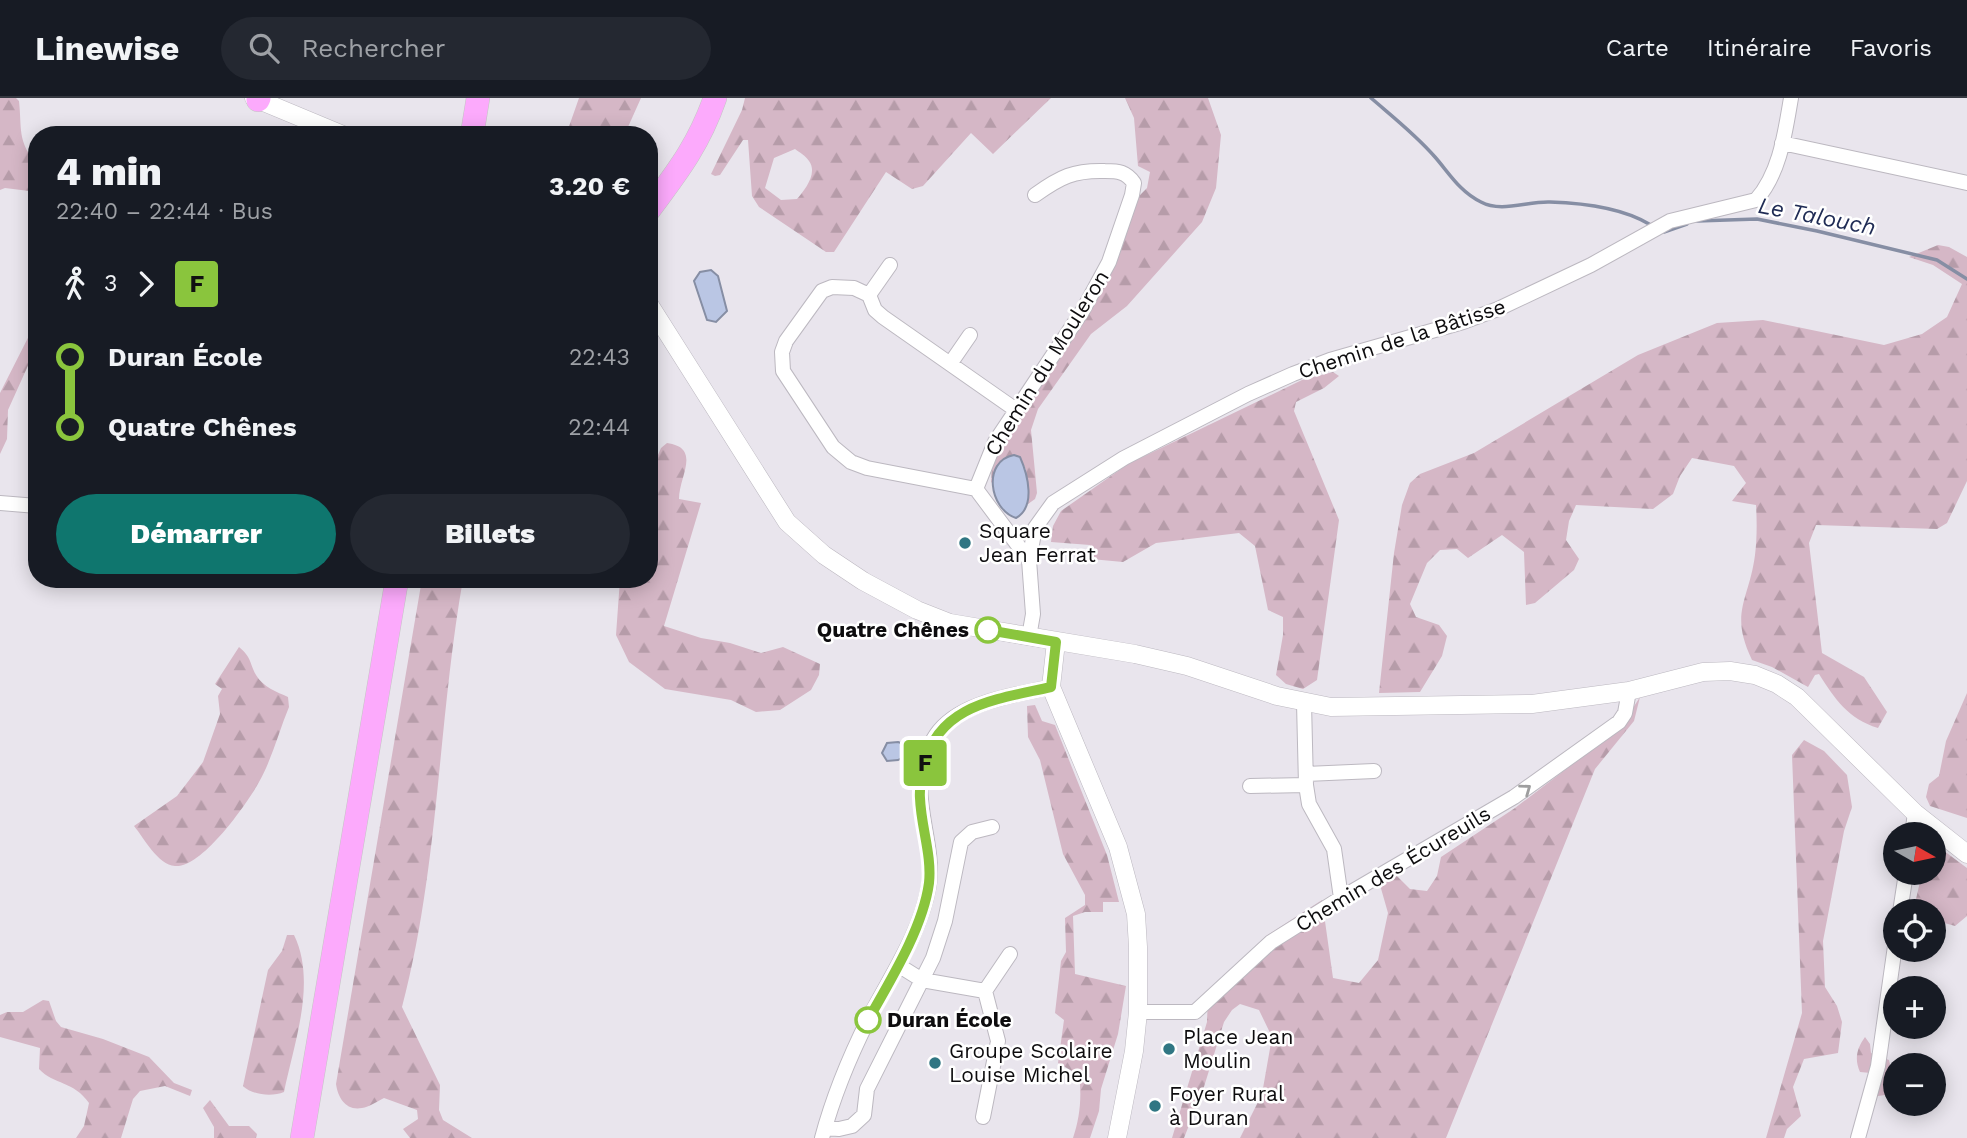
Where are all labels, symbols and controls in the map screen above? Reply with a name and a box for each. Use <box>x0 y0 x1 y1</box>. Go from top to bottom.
search box <box>221 17 711 80</box>
text: Linewise <box>35 29 179 68</box>
icon: search <box>245 29 283 67</box>
text: Rechercher <box>301 33 445 63</box>
text: Carte <box>1606 34 1669 62</box>
text: Itinéraire <box>1707 34 1812 62</box>
text: Favoris <box>1850 34 1932 62</box>
text: 4 min <box>56 150 162 194</box>
text: 3.20 € <box>549 171 630 201</box>
water label: Le Talouch <box>1756 192 1878 241</box>
text: 22:40 – 22:44 · Bus <box>56 198 273 225</box>
icon: walk <box>56 265 94 303</box>
icon: forward <box>127 265 165 303</box>
street label: Chemin du Mouleron <box>979 265 1114 460</box>
text: 3 <box>104 270 117 297</box>
text: F <box>189 270 204 298</box>
street label: Chemin de la Bâtisse <box>1295 293 1509 384</box>
text: Duran École <box>108 342 263 372</box>
text: 22:43 <box>569 344 630 371</box>
text: Quatre Chênes <box>108 412 297 442</box>
text: 22:44 <box>568 414 630 441</box>
button: Démarrer <box>56 494 336 574</box>
button: Billets <box>350 494 630 574</box>
place label: Square Jean Ferrat <box>979 518 1096 567</box>
marker: Square Jean Ferrat <box>957 535 973 551</box>
place label: Quatre Chênes <box>817 617 969 642</box>
marker: Quatre Chênes <box>975 617 1001 643</box>
line badge: F <box>902 740 948 786</box>
text: F <box>918 749 932 777</box>
one-way arrow <box>1518 785 1531 797</box>
street label: Chemin des Écureuils <box>1291 800 1495 937</box>
north arrow <box>1883 822 1946 886</box>
map controls <box>1883 822 1946 1116</box>
button: locate <box>1883 899 1946 962</box>
button: + <box>1883 976 1946 1039</box>
marker: Duran École <box>855 1007 881 1033</box>
place label: Duran École <box>887 1007 1012 1032</box>
place label: Place Jean Moulin <box>1183 1024 1293 1073</box>
place label: Groupe Scolaire Louise Michel <box>949 1038 1113 1087</box>
marker: Place Jean Moulin <box>1161 1041 1177 1057</box>
button: − <box>1883 1053 1946 1116</box>
marker: Groupe Scolaire Louise Michel <box>927 1055 943 1071</box>
place label: Foyer Rural à Duran <box>1169 1081 1285 1130</box>
marker: Foyer Rural à Duran <box>1147 1098 1163 1114</box>

